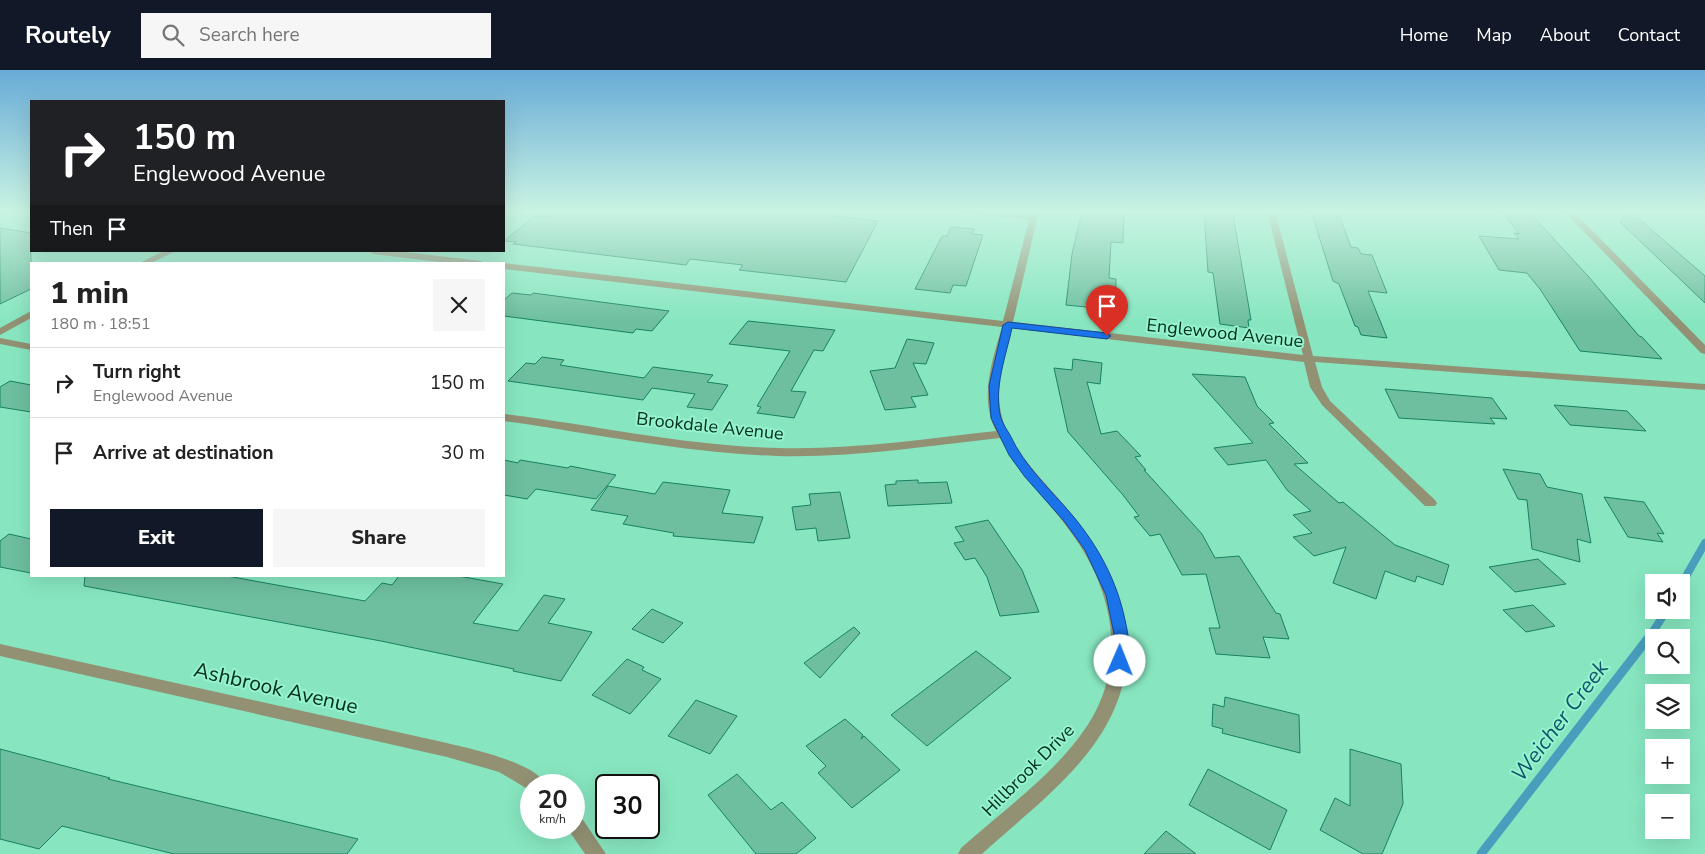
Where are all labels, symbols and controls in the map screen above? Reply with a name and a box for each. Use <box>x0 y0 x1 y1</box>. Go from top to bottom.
search box <box>141 13 491 58</box>
text: Routely <box>25 19 111 51</box>
icon: search <box>159 21 187 49</box>
text: Search here <box>199 22 300 48</box>
text: Home <box>1400 23 1448 47</box>
text: Map <box>1476 23 1512 47</box>
text: About <box>1540 23 1590 47</box>
text: Contact <box>1618 23 1680 47</box>
text: 150 m <box>133 114 236 161</box>
icon: right <box>50 120 115 185</box>
text: Englewood Avenue <box>133 159 325 189</box>
icon: arrive <box>103 215 131 243</box>
text: Then <box>50 216 93 242</box>
text: 1 min <box>50 273 129 314</box>
button: close <box>433 279 485 331</box>
pin <box>1086 285 1128 336</box>
icon: arrive <box>1093 292 1121 320</box>
text: 180 m · 18:51 <box>50 313 151 335</box>
street label: Englewood Avenue <box>1145 313 1305 353</box>
text: Turn right <box>93 359 180 385</box>
icon: right <box>50 369 78 397</box>
text: 150 m <box>430 370 485 396</box>
text: Englewood Avenue <box>93 385 233 407</box>
street label: Brookdale Avenue <box>635 406 785 446</box>
icon: arrive <box>50 439 78 467</box>
text: Arrive at destination <box>93 440 274 466</box>
text: 30 m <box>441 440 485 466</box>
button: Exit <box>50 509 263 567</box>
button: Share <box>273 509 485 567</box>
map controls <box>1645 574 1690 839</box>
button: sound <box>1645 574 1690 619</box>
button: search <box>1645 629 1690 674</box>
position arrow <box>1093 634 1145 686</box>
water label: Weicher Creek <box>1505 653 1616 788</box>
street label: Ashbrook Avenue <box>191 656 361 720</box>
button: layers <box>1645 684 1690 729</box>
street label: Hillbrook Drive <box>976 718 1080 822</box>
button: + <box>1645 739 1690 784</box>
speed limit sign: 30 <box>595 774 660 839</box>
text: 20 <box>537 783 568 817</box>
button: − <box>1645 794 1690 839</box>
text: km/h <box>539 811 566 827</box>

